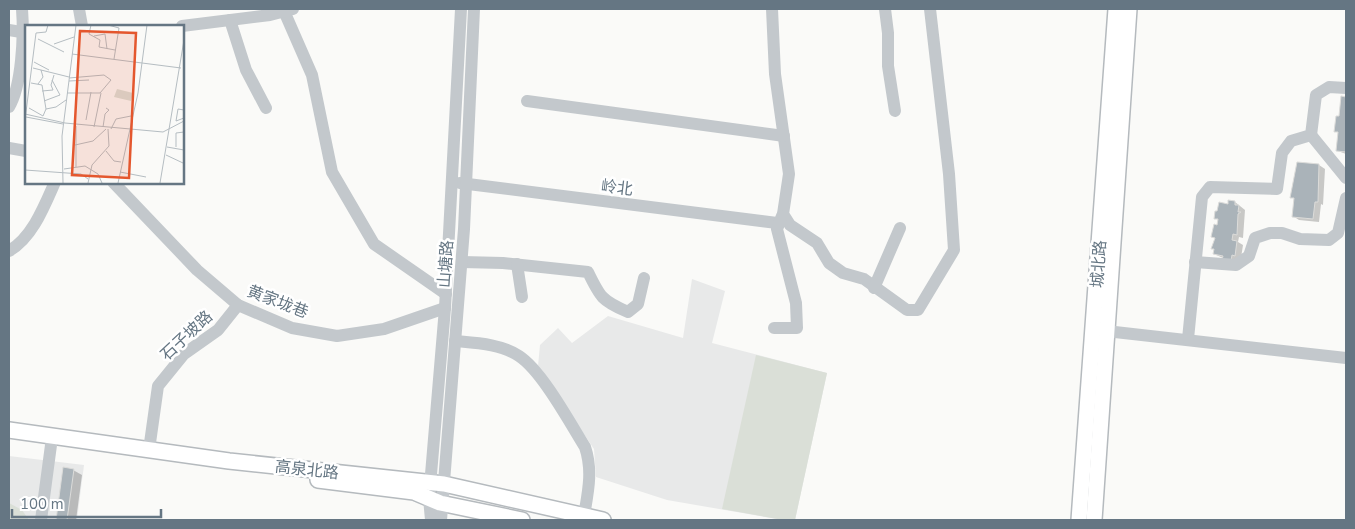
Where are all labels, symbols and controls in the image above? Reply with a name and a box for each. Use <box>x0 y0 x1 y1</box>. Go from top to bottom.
inset map <box>25 25 184 184</box>
street label: 岭北 <box>600 175 634 201</box>
street label: 山塘路 <box>433 239 459 289</box>
street label: 城北路 <box>1086 239 1112 289</box>
street label: 黄家垅巷 <box>244 280 311 324</box>
street label: 石子坡路 <box>156 306 218 366</box>
street label: 高泉北路 <box>274 456 340 484</box>
scale bar <box>12 486 161 518</box>
text: 100 m <box>20 494 64 514</box>

